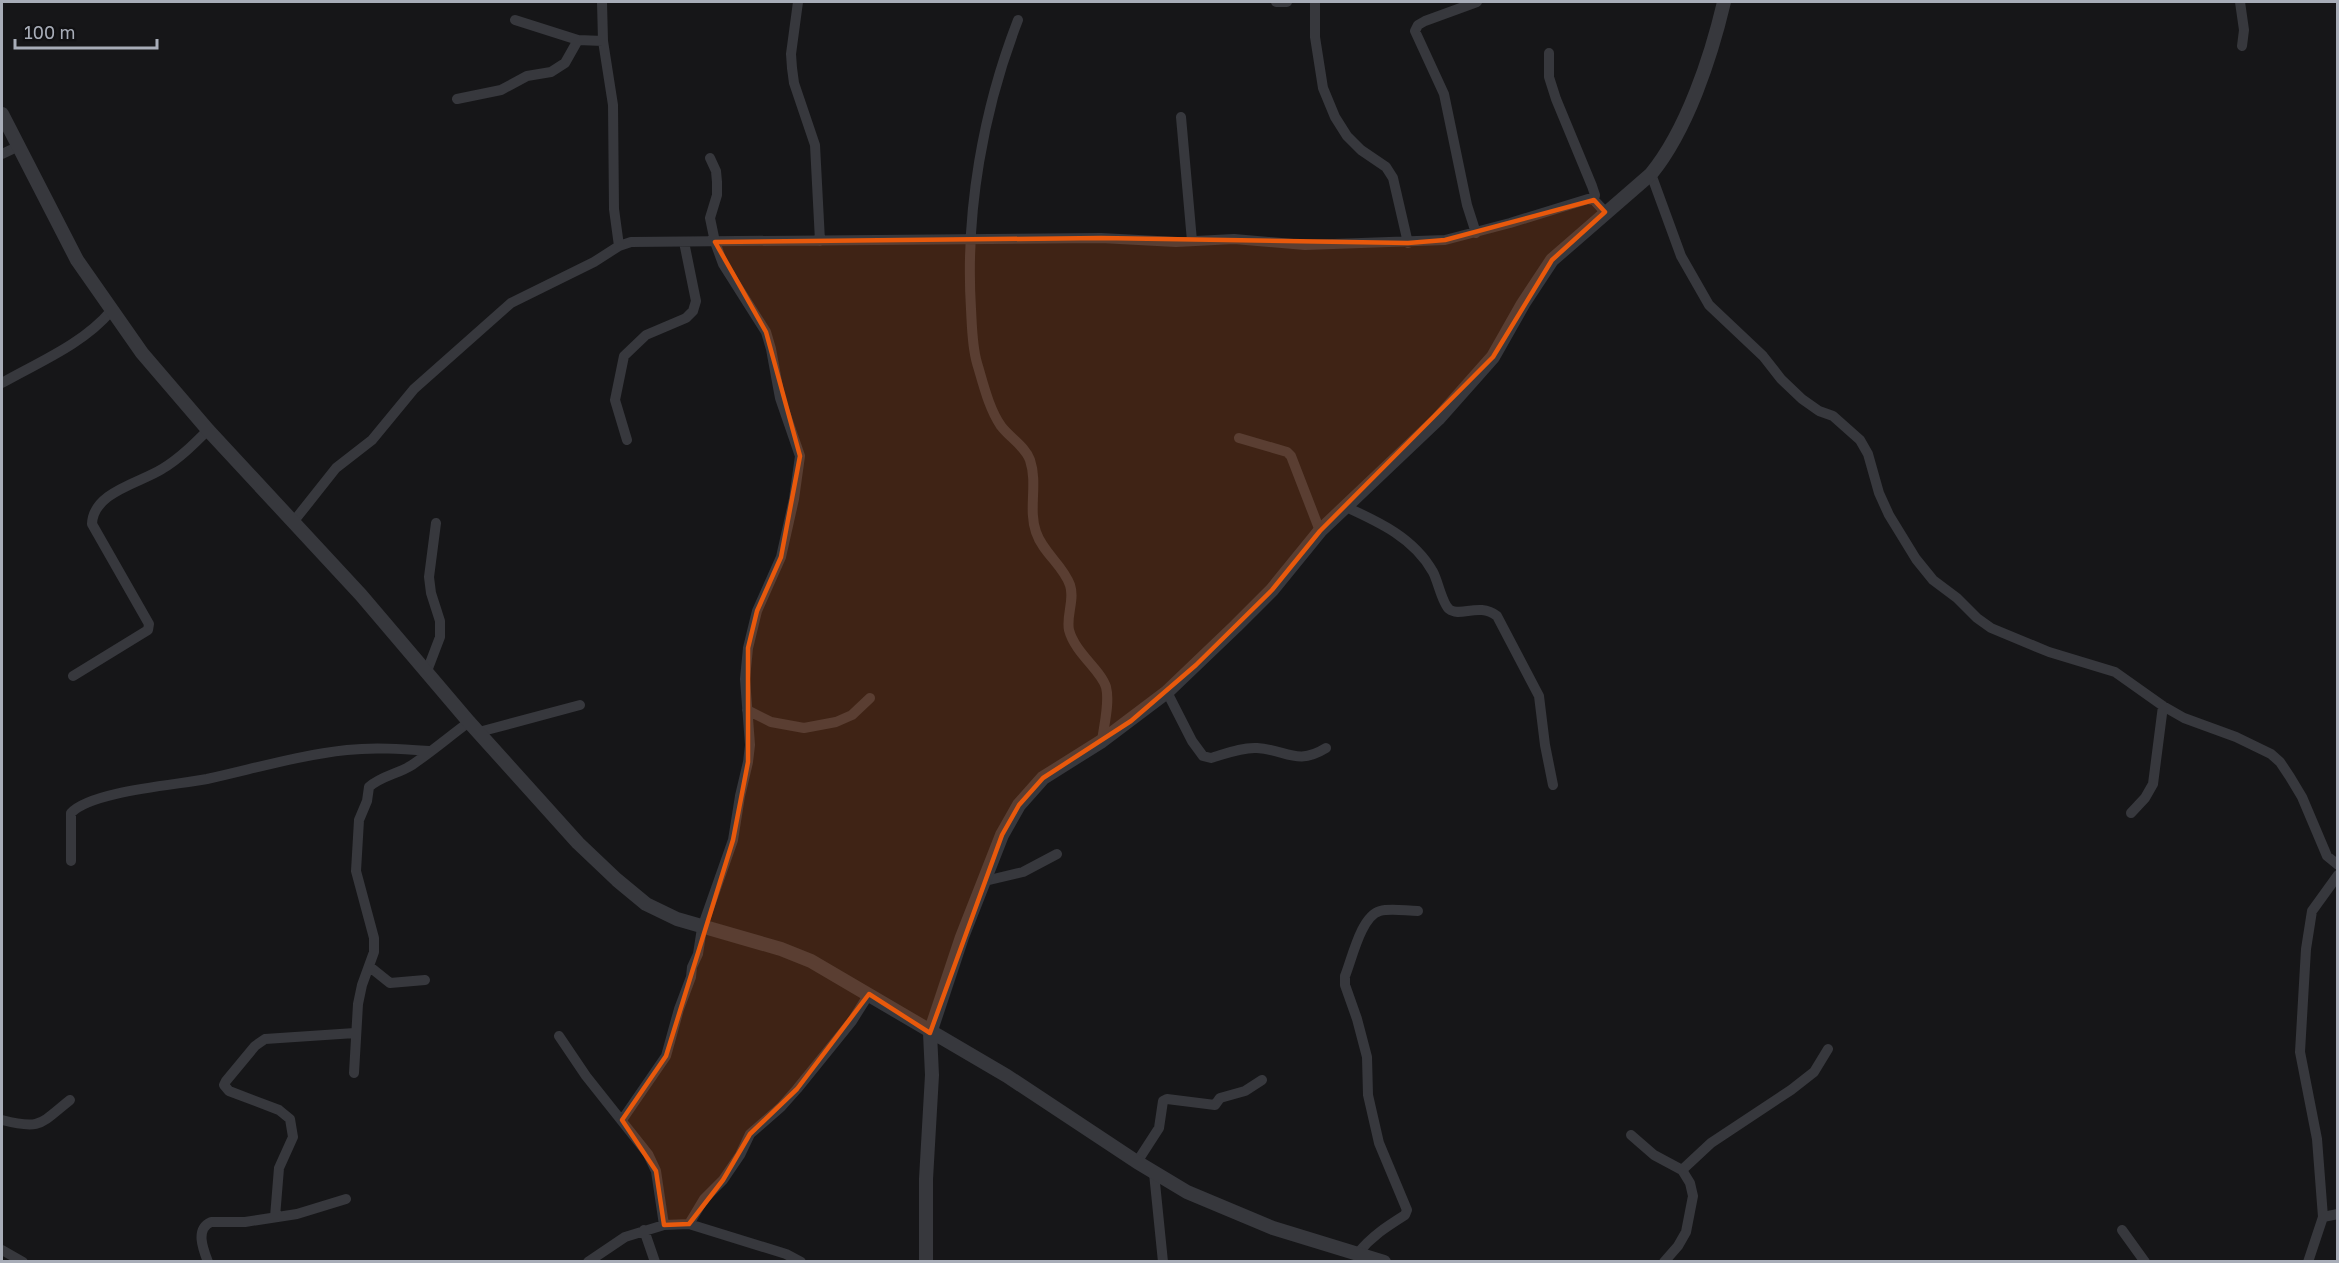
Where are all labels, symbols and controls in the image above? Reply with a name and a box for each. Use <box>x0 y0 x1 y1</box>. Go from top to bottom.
scale bar <box>15 12 158 50</box>
text: 100 m <box>24 21 75 43</box>

